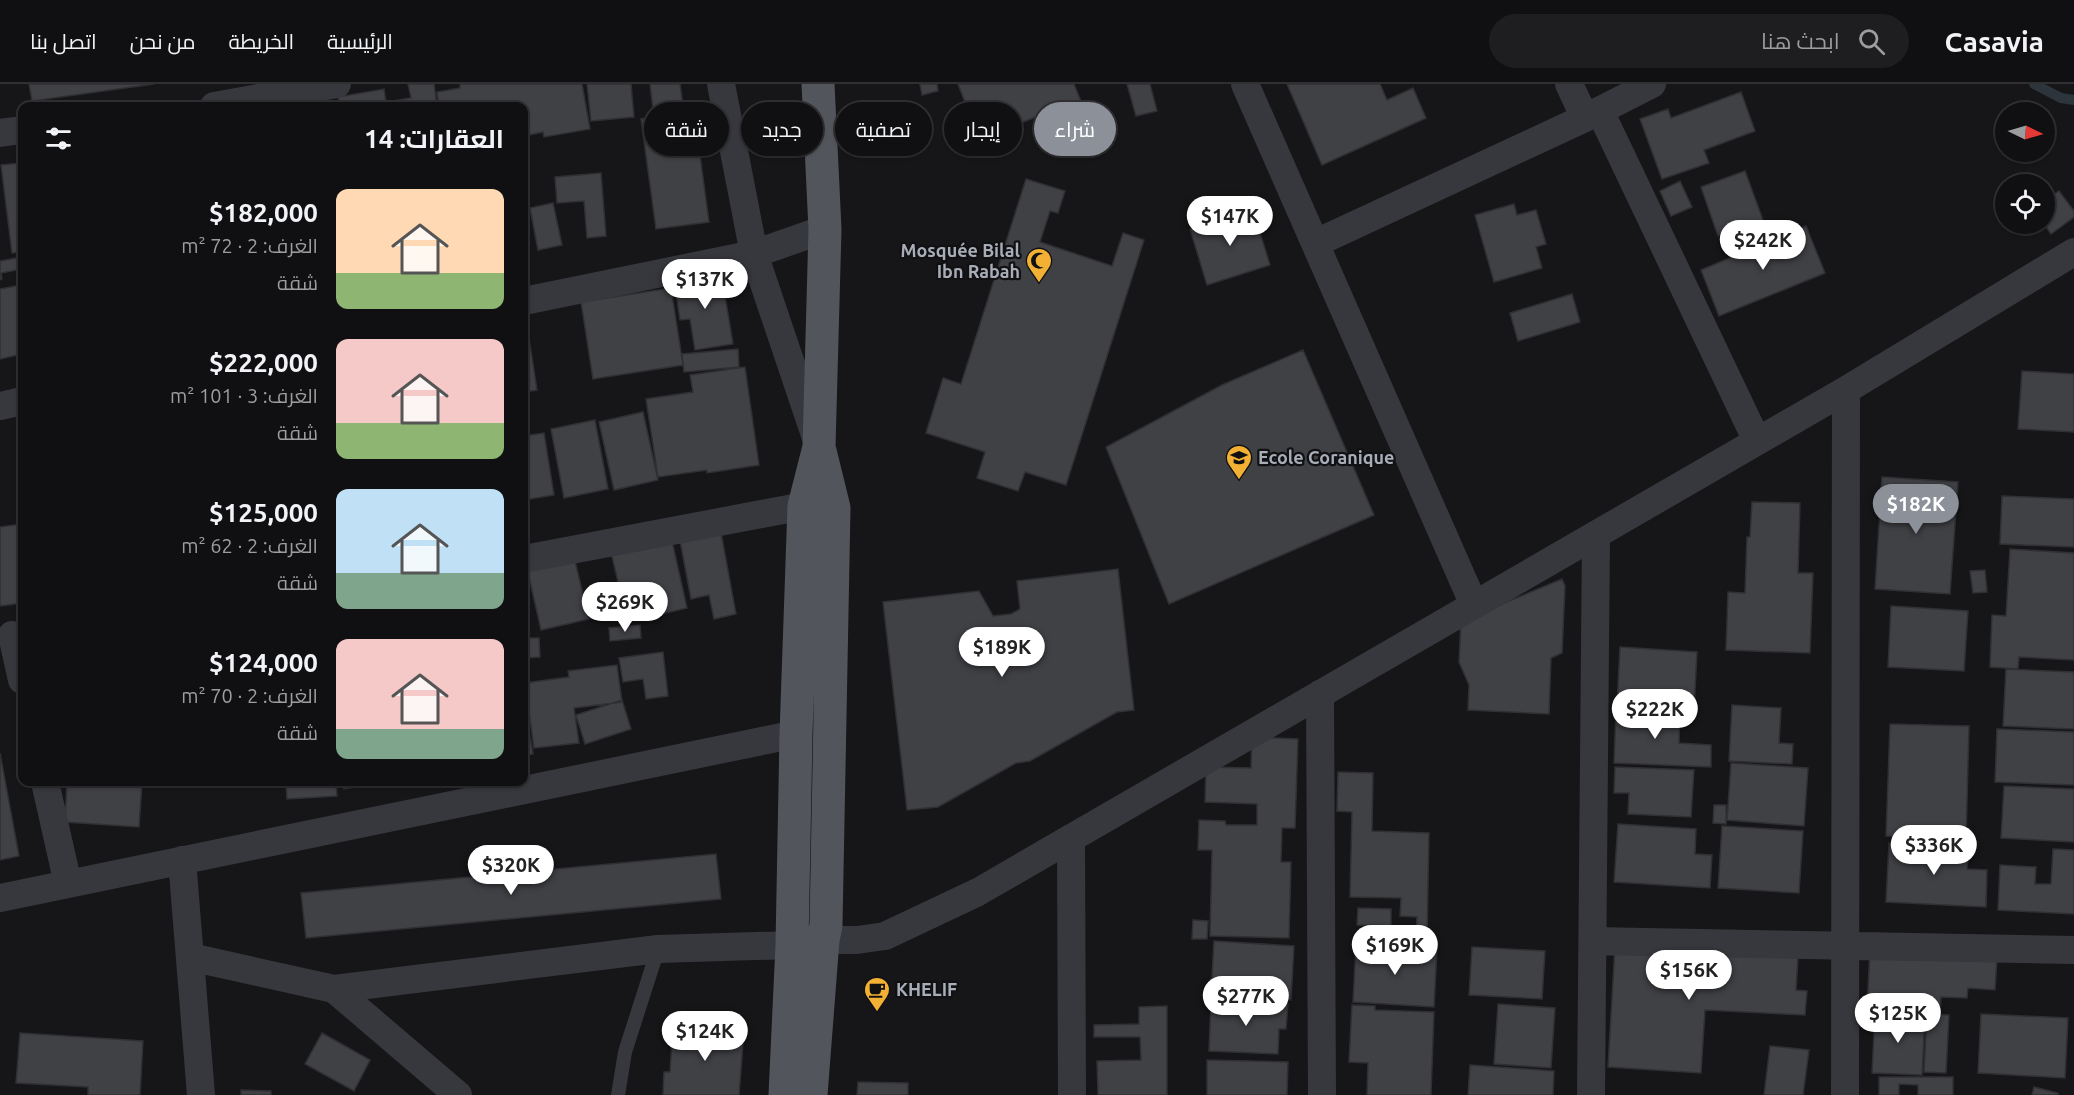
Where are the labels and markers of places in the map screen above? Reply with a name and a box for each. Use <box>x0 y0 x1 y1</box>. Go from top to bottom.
pin: $147K <box>1188 196 1272 247</box>
pin: $242K <box>1721 220 1805 271</box>
place label: Mosquée Bilal Ibn Rabah <box>901 240 1021 281</box>
mosque icon: Mosquée Bilal Ibn Rabah <box>1024 246 1054 284</box>
pin: $137K <box>663 259 747 310</box>
school or university icon: Ecole Coranique <box>1224 443 1254 481</box>
place label: Ecole Coranique <box>1258 447 1394 467</box>
pin: $182K <box>1874 484 1958 535</box>
pin: $269K <box>583 582 667 633</box>
pin: $189K <box>960 627 1044 678</box>
pin: $222K <box>1613 689 1697 740</box>
pin: $336K <box>1892 825 1976 876</box>
pin: $320K <box>469 845 553 896</box>
pin: $169K <box>1353 925 1437 976</box>
pin: $156K <box>1647 950 1731 1001</box>
cafe icon: KHELIF <box>862 975 892 1013</box>
pin: $277K <box>1204 976 1288 1027</box>
place label: KHELIF <box>896 979 957 999</box>
pin: $125K <box>1856 993 1940 1044</box>
pin: $124K <box>663 1011 747 1062</box>

